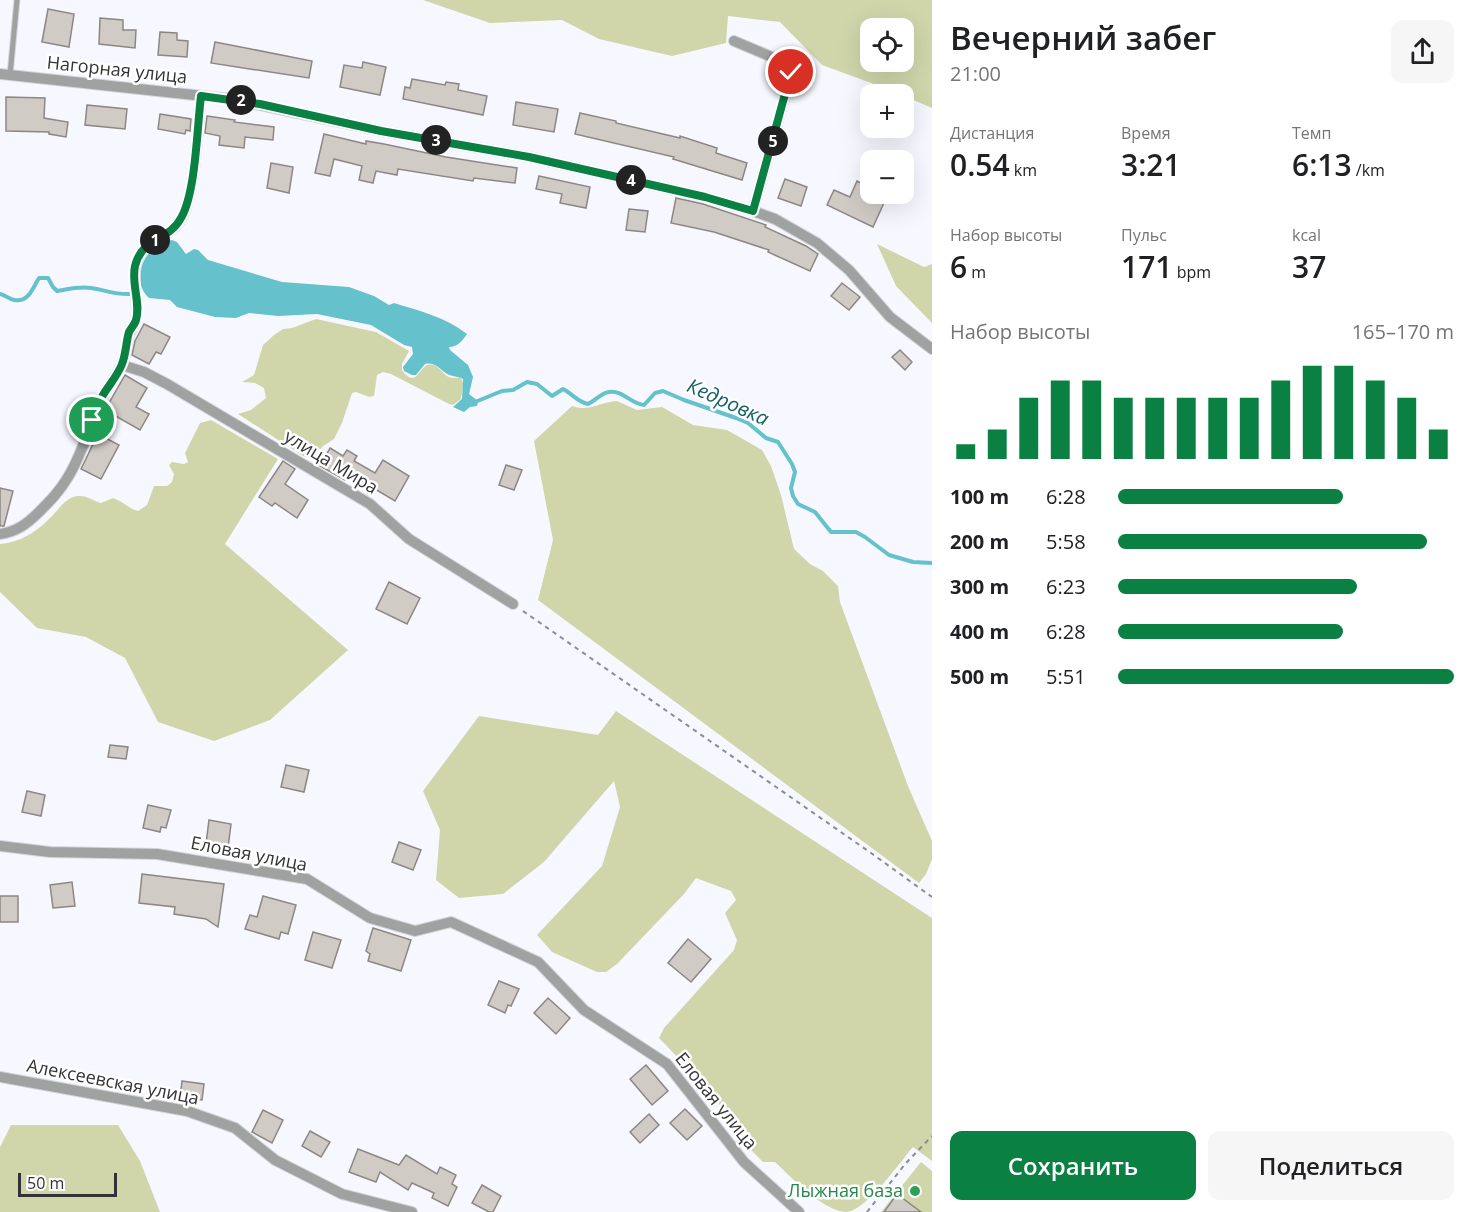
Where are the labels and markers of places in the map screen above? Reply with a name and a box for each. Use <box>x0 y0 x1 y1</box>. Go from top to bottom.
pin <box>765 46 816 97</box>
pin: 2 <box>226 85 256 115</box>
pin: 3 <box>421 125 451 155</box>
pin: 5 <box>758 126 788 156</box>
pin: 4 <box>616 165 646 195</box>
pin: 1 <box>140 225 170 255</box>
pin <box>66 394 117 445</box>
place label: Лыжная база <box>788 1178 903 1202</box>
marker: Лыжная база <box>908 1184 922 1198</box>

